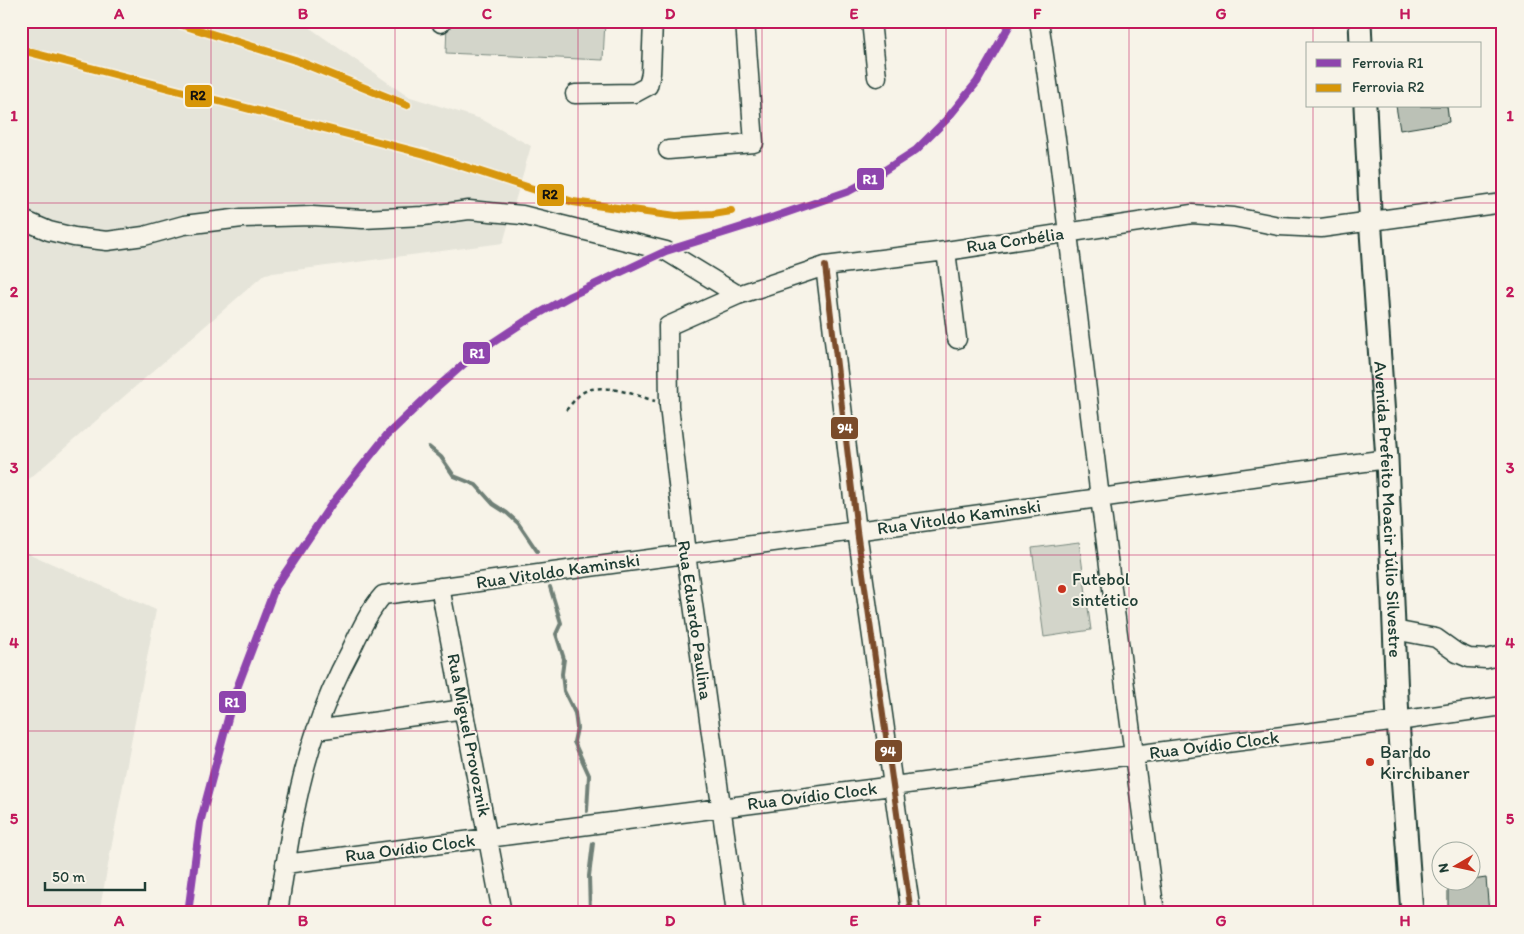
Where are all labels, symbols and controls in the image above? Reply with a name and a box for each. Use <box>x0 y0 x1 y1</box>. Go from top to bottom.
text: A <box>113 4 125 23</box>
text: B <box>298 4 309 23</box>
text: C <box>482 4 493 23</box>
text: D <box>665 4 676 23</box>
text: E <box>850 4 859 23</box>
text: F <box>1033 4 1042 23</box>
text: G <box>1215 4 1227 23</box>
text: H <box>1399 4 1411 23</box>
legend <box>1306 42 1482 108</box>
text: Ferrovia R1 <box>1352 54 1424 72</box>
text: Ferrovia R2 <box>1352 78 1425 96</box>
line badge: R2 <box>184 84 213 108</box>
text: R2 <box>190 87 207 104</box>
text: 1 <box>10 106 18 125</box>
text: 1 <box>1506 106 1514 125</box>
line badge: R1 <box>856 167 885 191</box>
text: R1 <box>863 171 878 188</box>
line badge: R2 <box>536 183 565 207</box>
text: R2 <box>542 186 559 203</box>
street label: Rua Corbélia <box>965 222 1065 258</box>
text: 2 <box>10 282 19 301</box>
text: 2 <box>1506 282 1515 301</box>
line badge: R1 <box>462 341 491 365</box>
text: R1 <box>470 345 485 362</box>
street label: Avenida Prefeito Moacir Júlio Silvestre <box>1369 360 1406 658</box>
line badge: 94 <box>830 416 859 440</box>
text: 94 <box>837 420 853 437</box>
text: 3 <box>10 458 19 477</box>
text: 3 <box>1506 458 1515 477</box>
street label: Rua Vitoldo Kaminski <box>876 495 1042 539</box>
street label: Rua Eduardo Paulina <box>673 539 717 702</box>
street label: Rua Vitoldo Kaminski <box>475 549 641 593</box>
place label: Futebol sintético <box>1072 568 1138 611</box>
marker: Futebol sintético <box>1056 583 1068 595</box>
text: 4 <box>9 633 19 652</box>
text: 4 <box>1505 633 1515 652</box>
street label: Rua Miguel Provoznik <box>442 651 496 819</box>
line badge: R1 <box>218 690 247 714</box>
text: R1 <box>225 694 240 711</box>
street label: Rua Ovídio Clock <box>1148 726 1280 764</box>
line badge: 94 <box>874 739 903 763</box>
place label: Bar do Kirchibaner <box>1380 741 1471 784</box>
text: 94 <box>880 743 896 760</box>
marker: Bar do Kirchibaner <box>1364 756 1376 768</box>
street label: Rua Ovídio Clock <box>746 777 878 815</box>
text: 5 <box>10 809 19 828</box>
text: 5 <box>1506 809 1515 828</box>
street label: Rua Ovídio Clock <box>344 829 476 867</box>
north arrow <box>1432 842 1482 892</box>
scale bar <box>45 859 145 891</box>
text: N <box>1435 862 1453 874</box>
text: 50 m <box>52 868 85 886</box>
text: A <box>113 911 125 930</box>
text: B <box>298 911 309 930</box>
text: C <box>482 911 493 930</box>
text: D <box>665 911 676 930</box>
text: E <box>850 911 859 930</box>
text: F <box>1033 911 1042 930</box>
text: G <box>1215 911 1227 930</box>
text: H <box>1399 911 1411 930</box>

